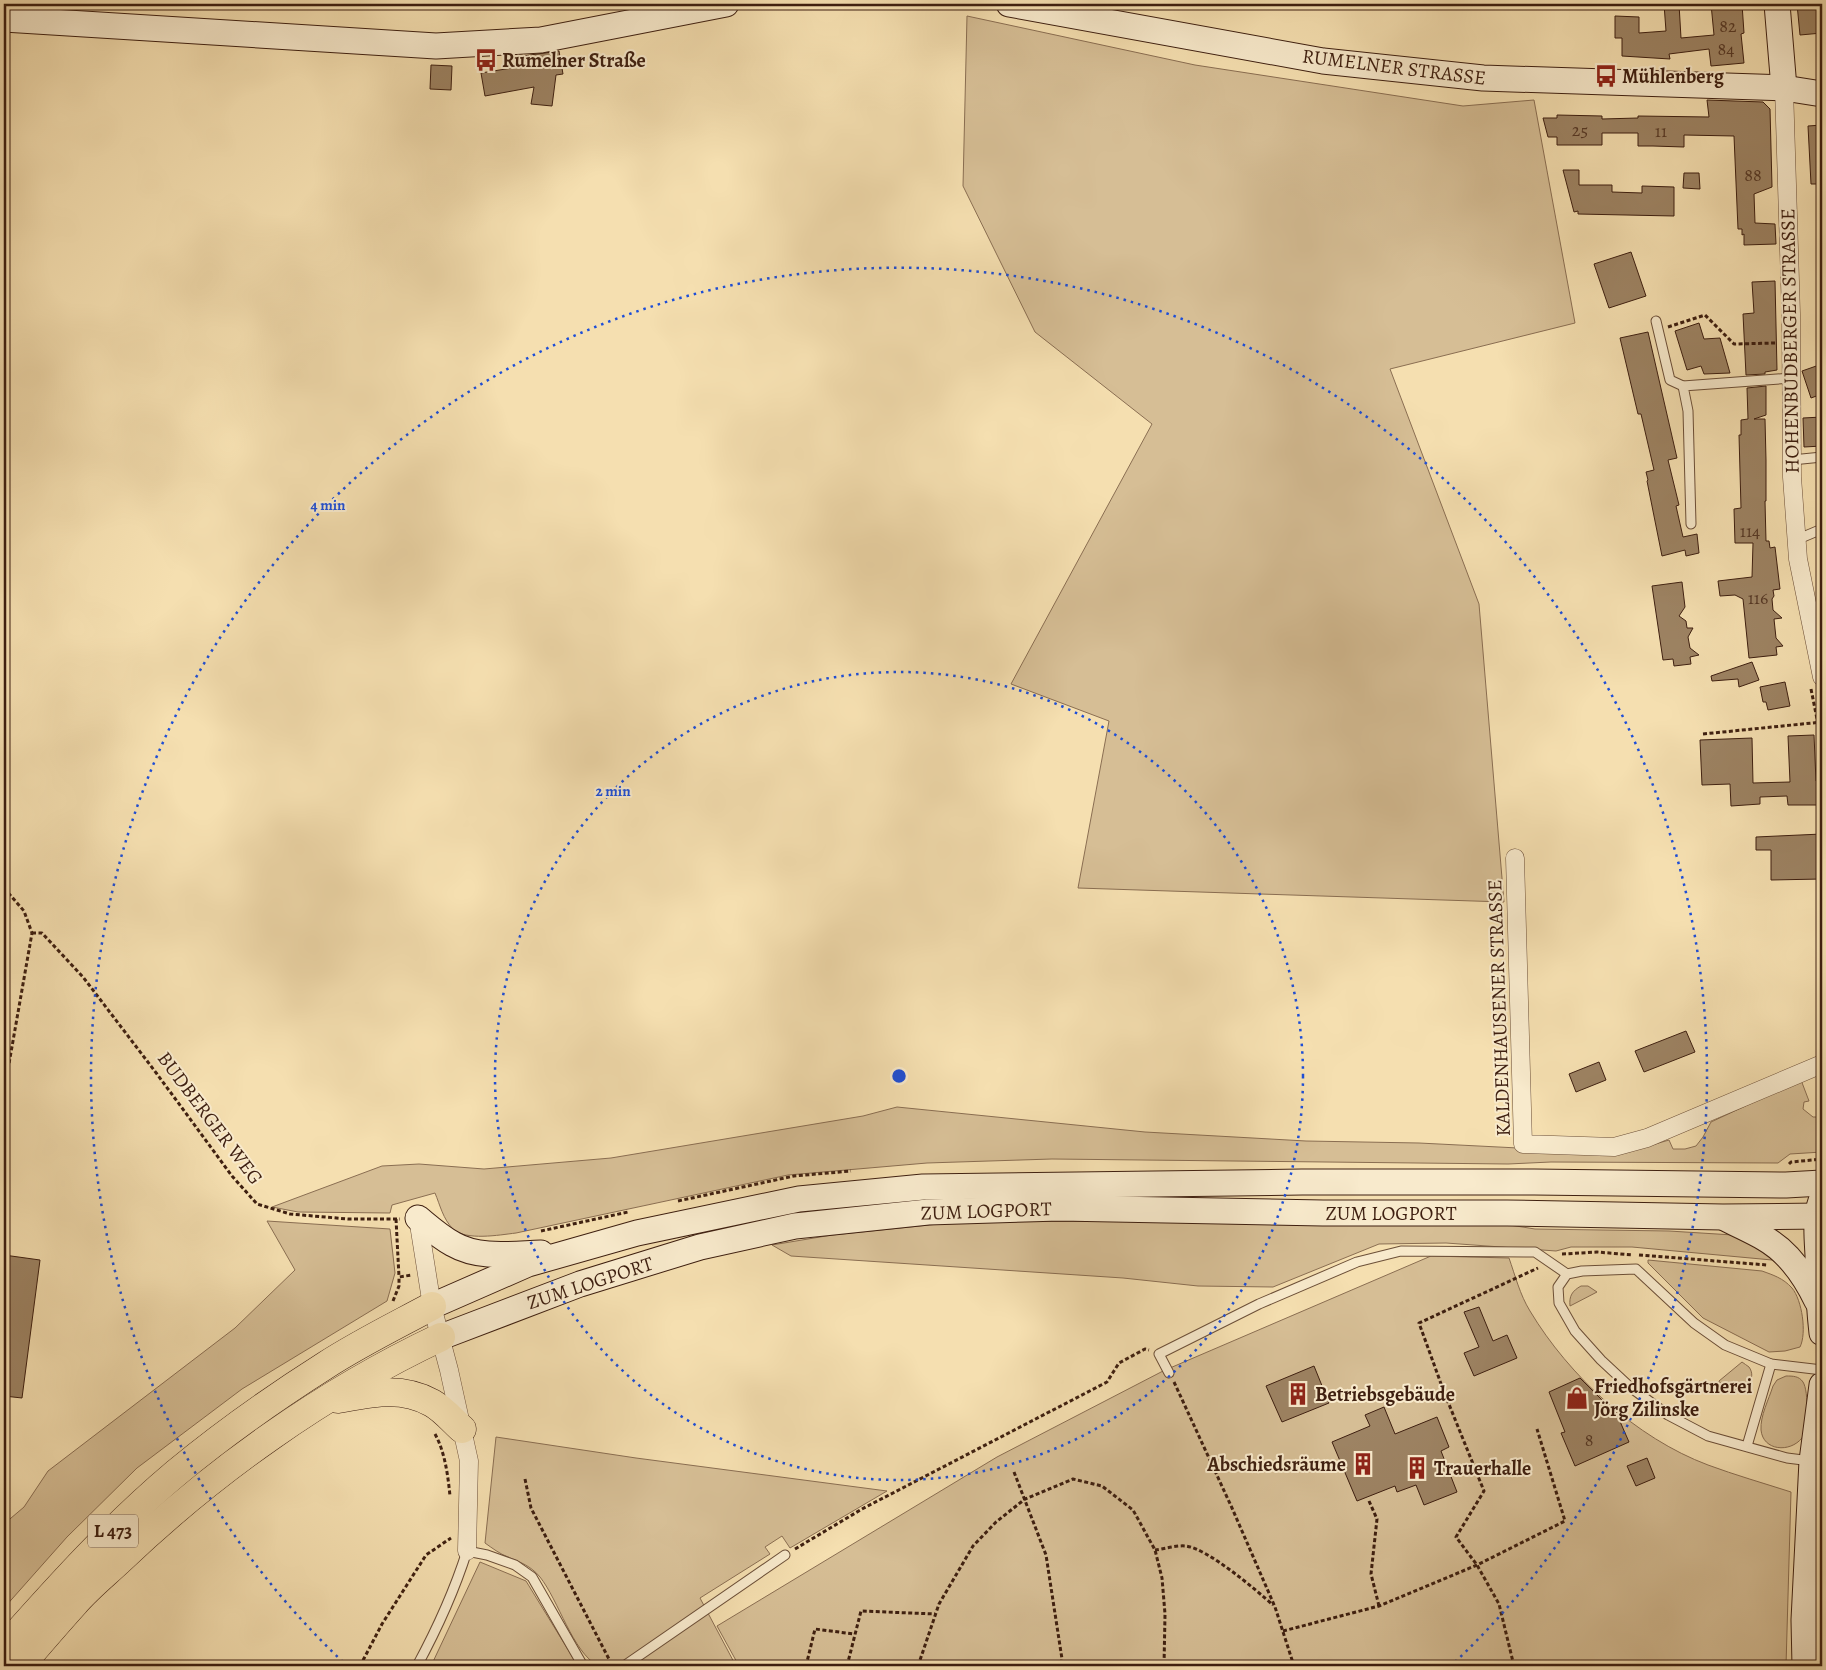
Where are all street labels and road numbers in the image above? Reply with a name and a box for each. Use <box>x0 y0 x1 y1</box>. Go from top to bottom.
street label: RUMELNER STRASSE <box>1301 42 1487 92</box>
street label: HOHENBUDBERGER STRASSE <box>1774 208 1806 474</box>
street label: KALDENHAUSENER STRASSE <box>1481 879 1517 1137</box>
street label: BUDBERGER WEG <box>151 1046 269 1190</box>
street label: ZUM LOGPORT <box>920 1195 1052 1227</box>
street label: ZUM LOGPORT <box>1325 1200 1457 1227</box>
street label: ZUM LOGPORT <box>523 1250 657 1316</box>
road number: L 473 <box>88 1514 138 1548</box>

